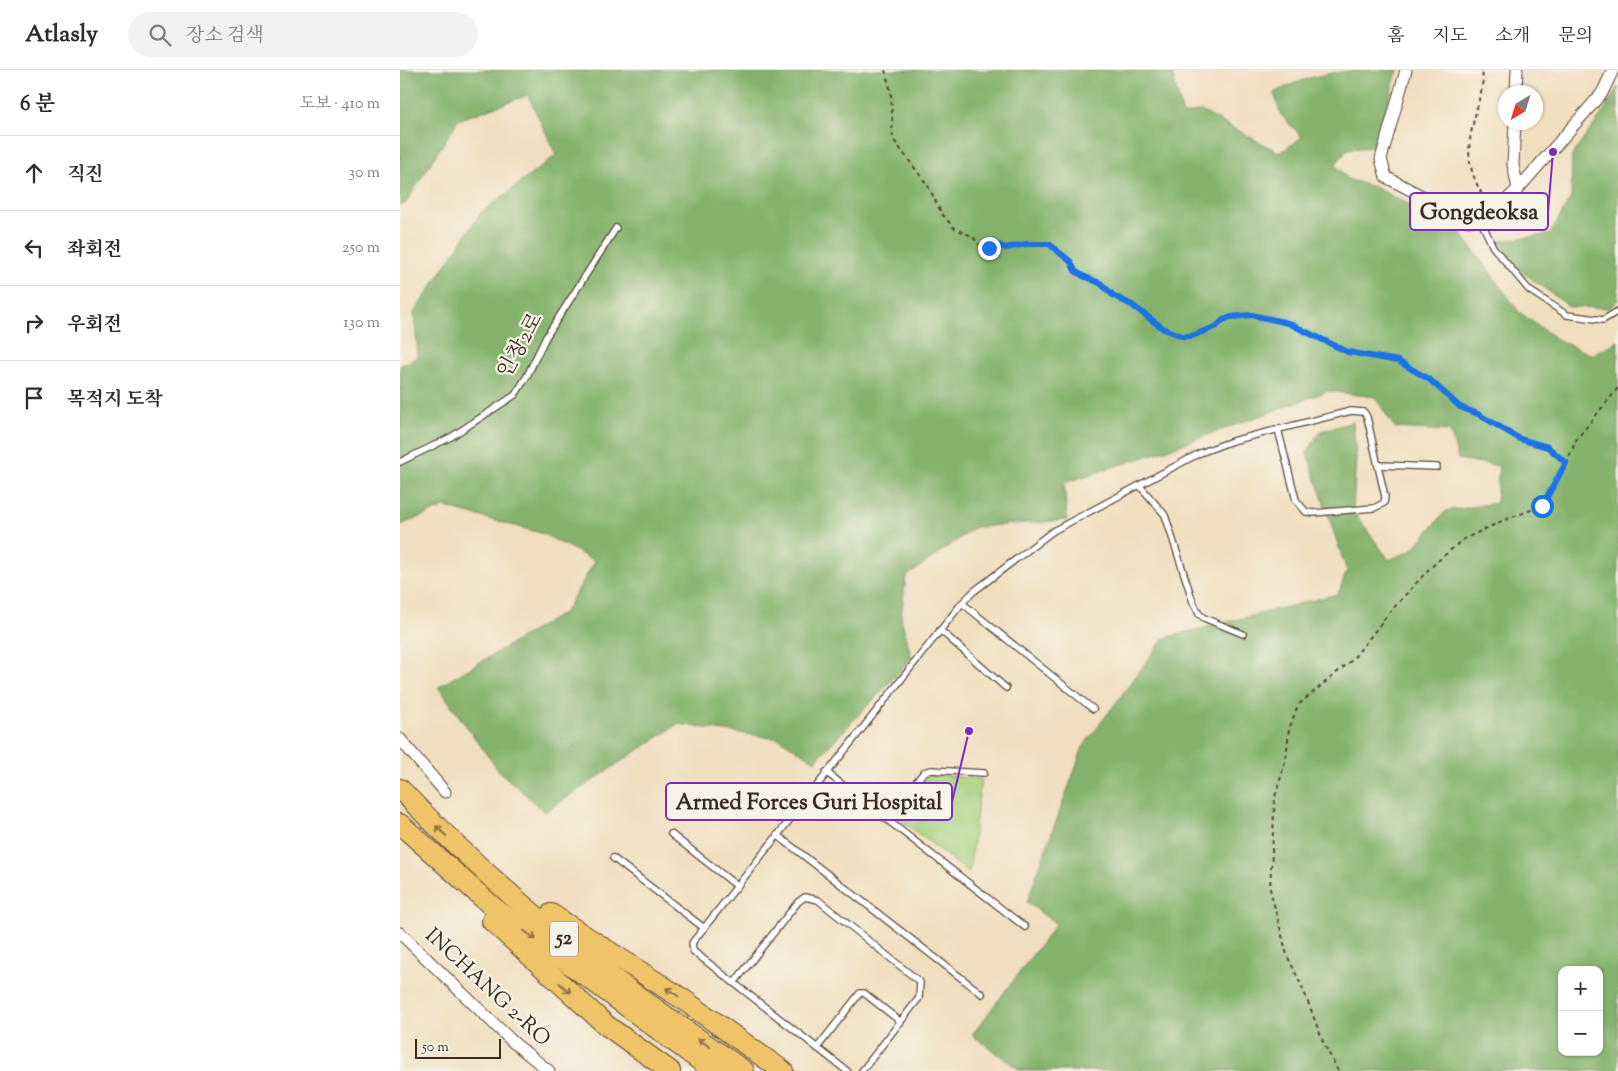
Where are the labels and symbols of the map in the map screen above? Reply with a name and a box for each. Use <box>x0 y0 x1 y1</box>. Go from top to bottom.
north arrow <box>1498 85 1543 130</box>
callout: Gongdeoksa <box>1410 193 1548 230</box>
text: Gongdeoksa <box>1420 198 1539 230</box>
route end <box>978 237 1001 260</box>
street label: 인창2로 <box>491 308 551 384</box>
route start <box>1531 495 1554 518</box>
callout: Armed Forces Guri Hospital <box>666 783 952 820</box>
text: Armed Forces Guri Hospital <box>676 788 943 820</box>
one-way arrow <box>435 825 448 837</box>
street label: INCHANG 2-RO <box>418 922 556 1054</box>
road number: 52 <box>550 922 578 956</box>
one-way arrow <box>523 930 537 940</box>
one-way arrow <box>558 982 571 994</box>
one-way arrow <box>666 987 680 997</box>
scale bar <box>415 1036 501 1059</box>
one-way arrow <box>697 1038 711 1048</box>

